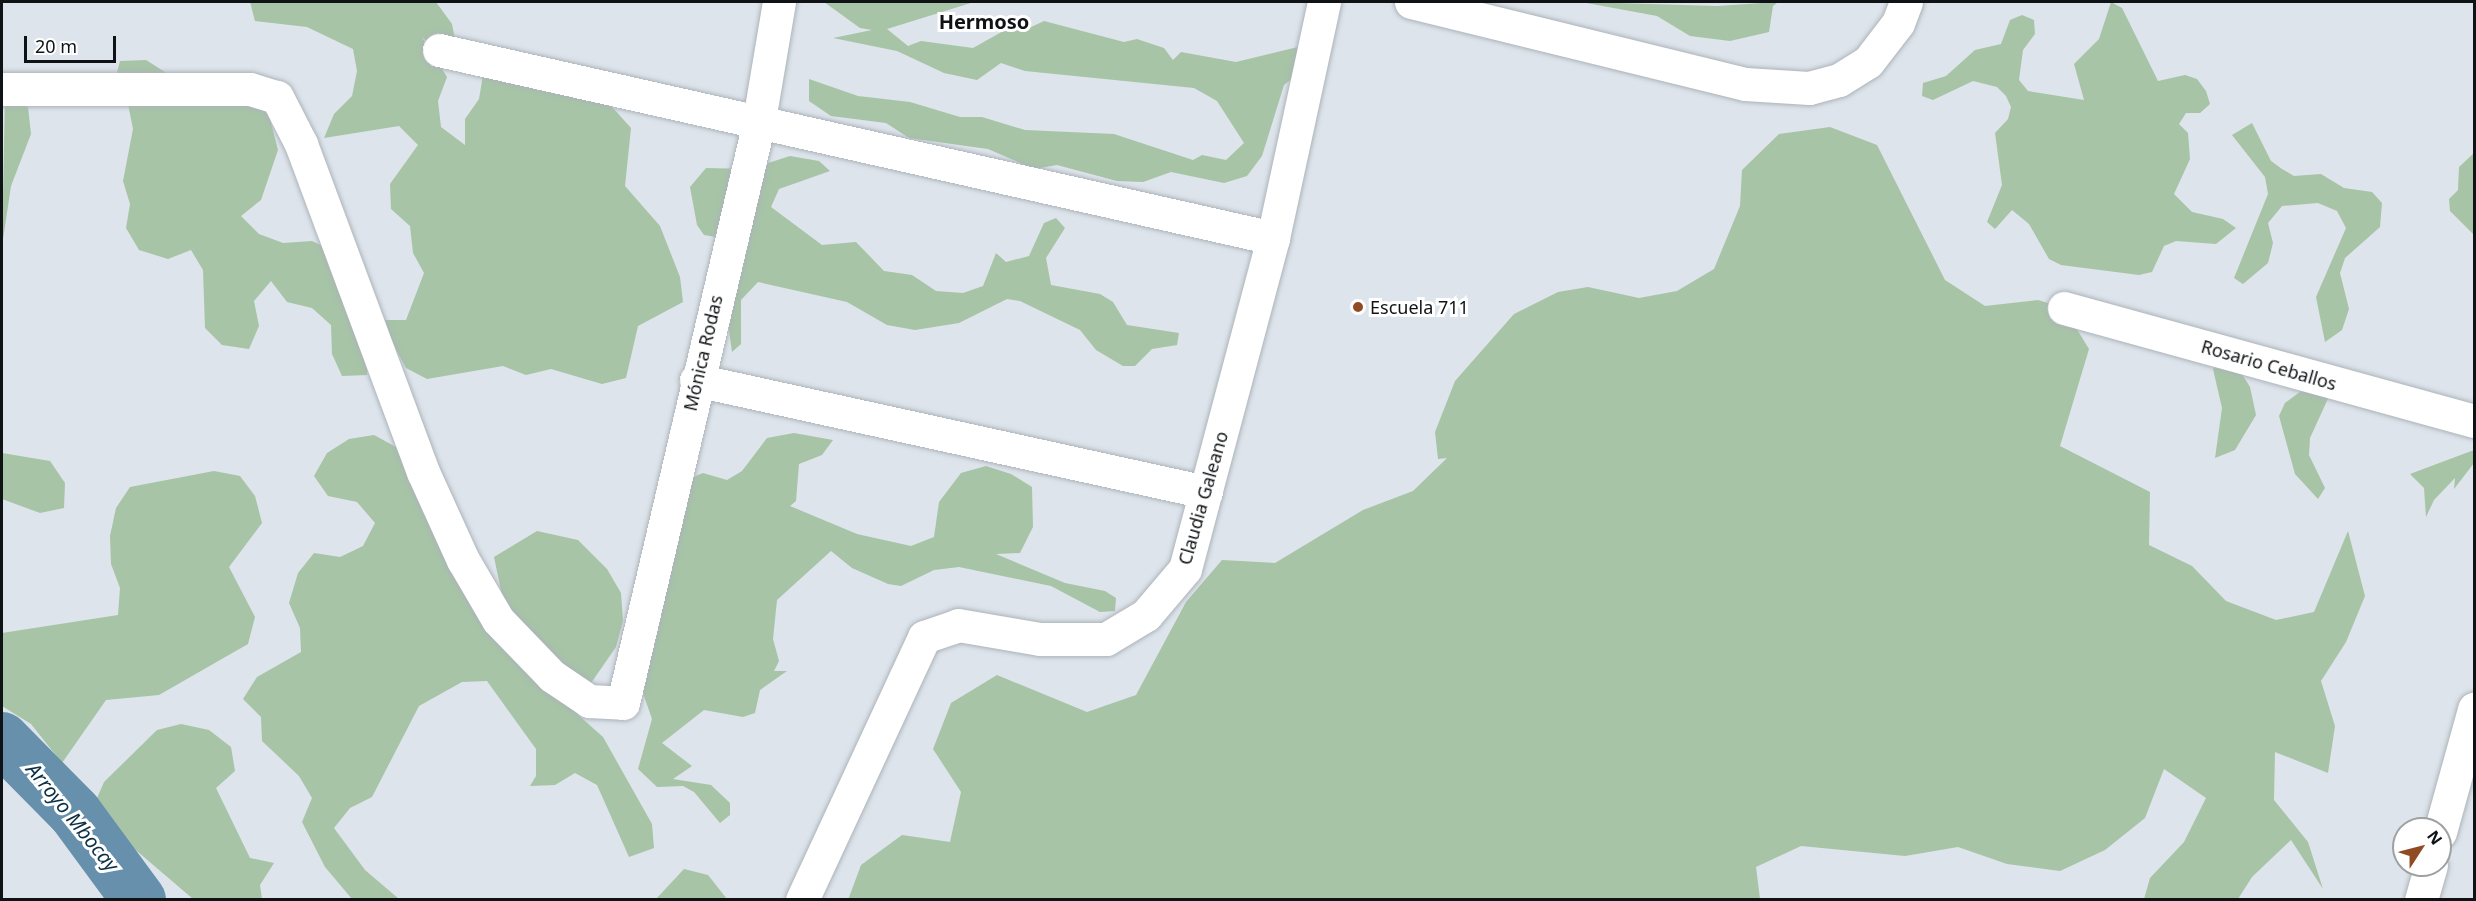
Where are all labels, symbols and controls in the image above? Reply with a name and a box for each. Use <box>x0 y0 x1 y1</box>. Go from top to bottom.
district label: Hermoso <box>939 9 1029 33</box>
scale bar <box>27 24 118 62</box>
text: 20 m <box>35 34 77 58</box>
street label: Mónica Rodas <box>679 293 727 413</box>
place label: Escuela 711 <box>1370 296 1469 318</box>
marker: Escuela 711 <box>1351 300 1365 314</box>
street label: Rosario Ceballos <box>2199 335 2339 395</box>
street label: Claudia Galeano <box>1174 429 1232 567</box>
water label: Arroyo Mbocay <box>22 758 124 876</box>
north arrow <box>2392 817 2452 877</box>
text: N <box>2422 826 2448 849</box>

